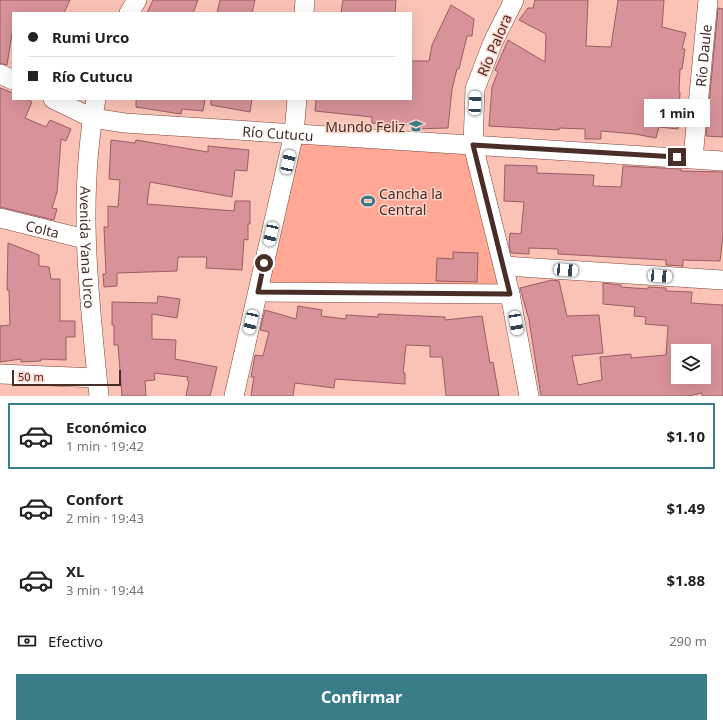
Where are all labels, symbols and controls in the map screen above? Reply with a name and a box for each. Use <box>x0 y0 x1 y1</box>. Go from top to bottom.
street label: Río Palora <box>472 11 516 79</box>
street label: Río Daule <box>690 23 715 88</box>
text: Rumi Urco <box>52 27 129 47</box>
text: Río Cutucu <box>52 66 133 86</box>
car <box>469 91 481 115</box>
callout: 1 min <box>644 99 710 127</box>
text: 1 min <box>659 104 695 122</box>
place label: Mundo Feliz <box>325 117 405 136</box>
school or university icon: Mundo Feliz <box>408 118 424 134</box>
street label: Río Cutucu <box>242 121 314 144</box>
route end <box>668 148 686 166</box>
car <box>279 149 297 175</box>
place label: Cancha la Central <box>379 184 443 219</box>
street label: Avenida Yana Urco <box>76 186 100 309</box>
sports icon: Cancha la Central <box>360 193 376 209</box>
street label: Colta <box>24 215 61 242</box>
car <box>262 221 280 247</box>
route start <box>255 254 273 272</box>
car <box>554 263 578 277</box>
car <box>648 269 672 283</box>
car <box>242 309 260 335</box>
car <box>508 310 524 336</box>
map controls <box>671 344 711 384</box>
button: layers <box>671 344 711 384</box>
scale bar <box>12 368 121 387</box>
text: 50 m <box>18 369 44 384</box>
text: Económico <box>66 417 147 437</box>
icon: car <box>18 418 54 454</box>
text: $1.10 <box>666 426 705 446</box>
text: 1 min · 19:42 <box>66 437 144 455</box>
text: Confort <box>66 489 123 509</box>
icon: car <box>18 490 54 526</box>
text: $1.49 <box>666 498 705 518</box>
text: 2 min · 19:43 <box>66 509 144 527</box>
text: XL <box>66 561 84 581</box>
icon: car <box>18 562 54 598</box>
text: $1.88 <box>666 570 705 590</box>
text: 3 min · 19:44 <box>66 581 144 599</box>
icon: cash <box>16 630 38 652</box>
text: Efectivo <box>48 631 103 651</box>
text: 290 m <box>669 632 707 650</box>
button: Confirmar <box>16 674 707 720</box>

